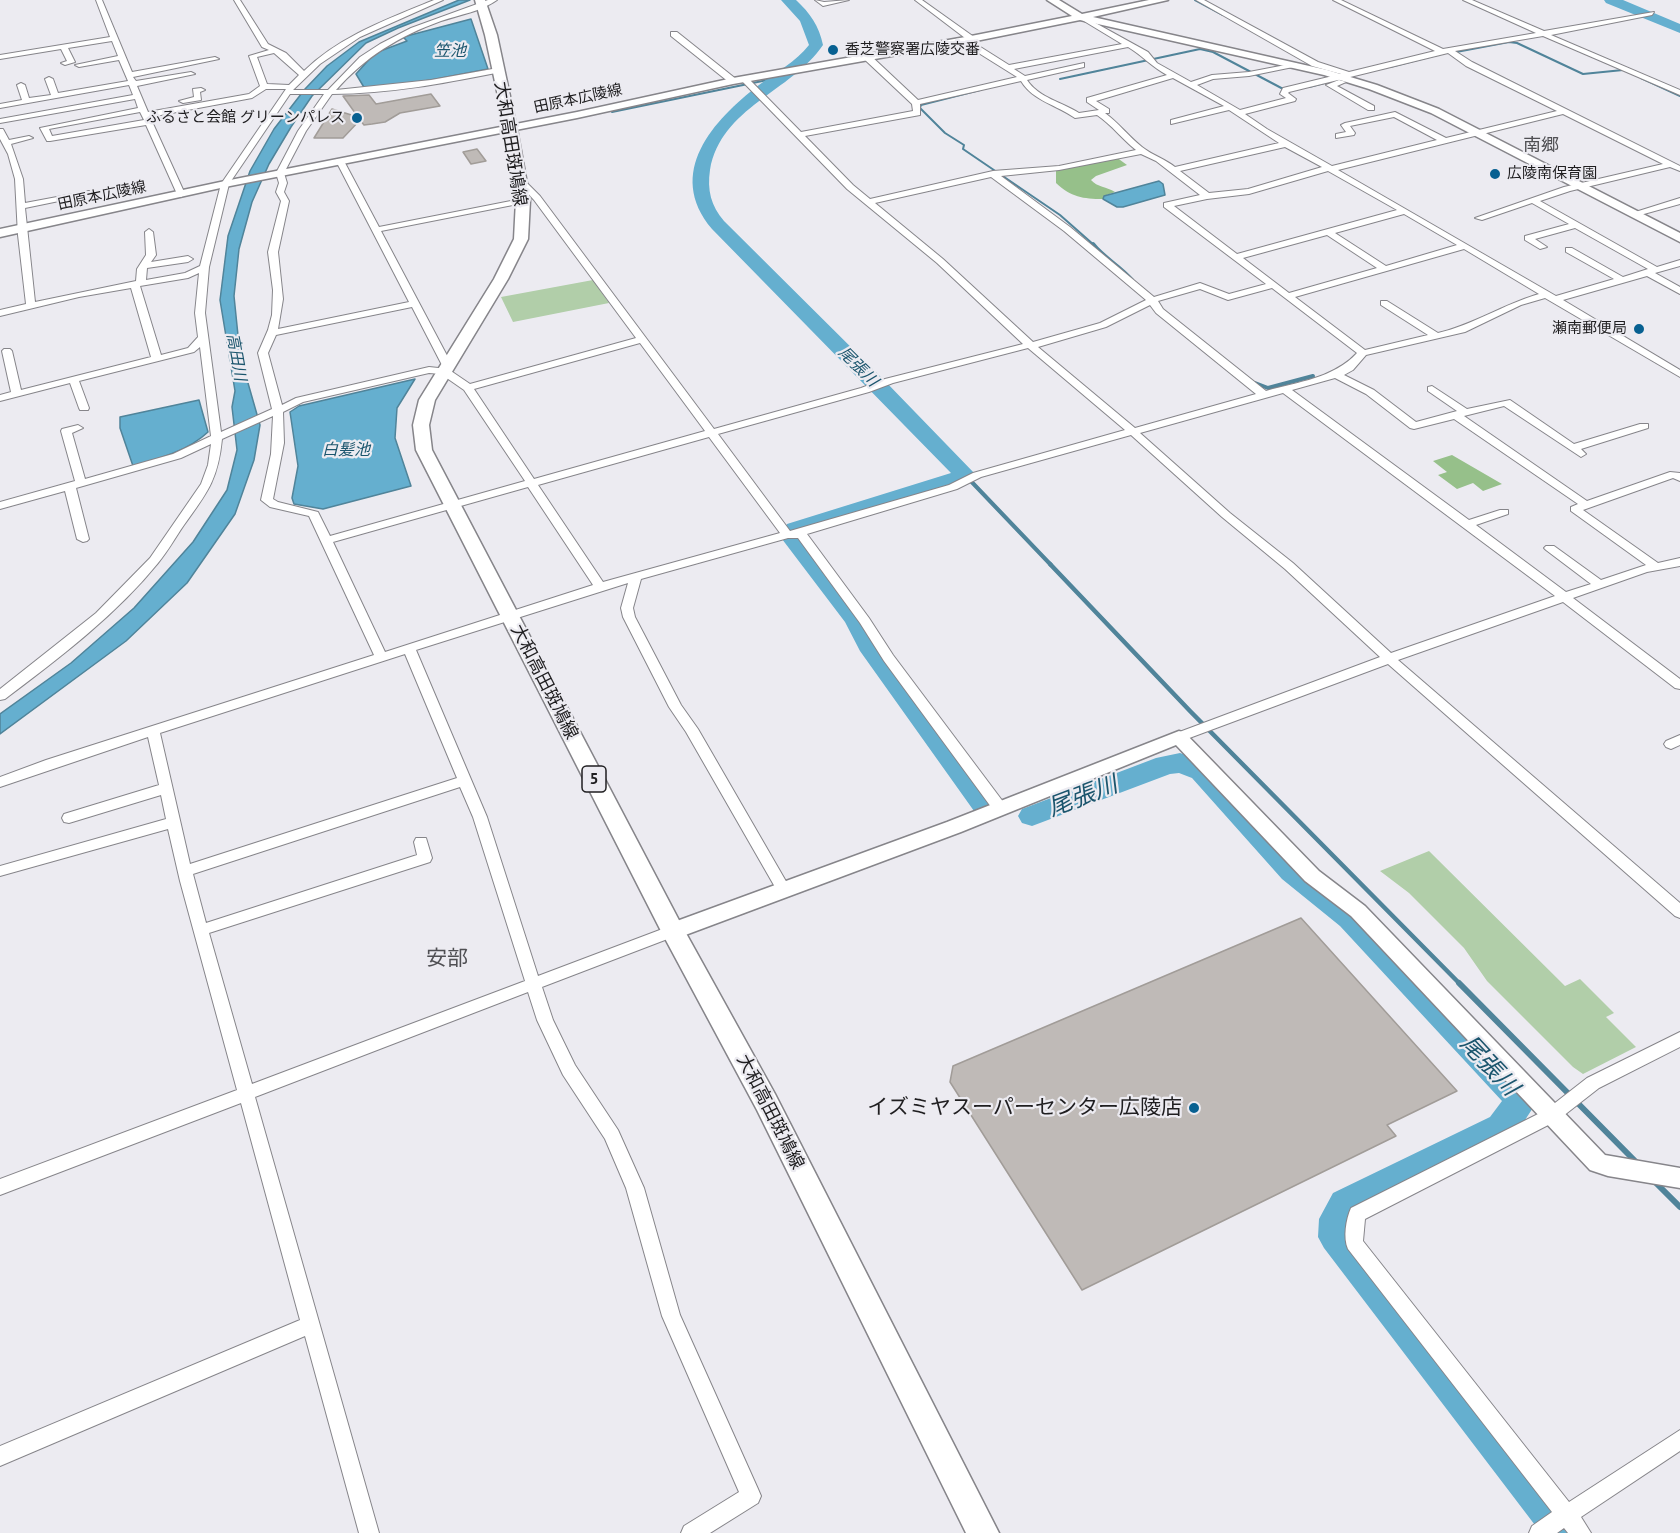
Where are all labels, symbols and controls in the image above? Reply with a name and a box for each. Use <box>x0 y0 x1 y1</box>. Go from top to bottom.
water label: 笠池 <box>434 41 466 61</box>
place label: 香芝警察署広陵交番 <box>845 41 980 59</box>
marker: 香芝警察署広陵交番 <box>826 43 840 57</box>
street label: 大和高田斑鳩線 <box>489 80 531 208</box>
street label: 田原本広陵線 <box>532 81 624 117</box>
place label: ふるさと会館 グリーンパレス <box>146 109 345 127</box>
marker: ふるさと会館 グリーンパレス <box>350 111 364 125</box>
district label: 南郷 <box>1523 135 1559 157</box>
place label: 広陵南保育園 <box>1507 165 1597 183</box>
marker: 広陵南保育園 <box>1488 167 1502 181</box>
street label: 田原本広陵線 <box>56 178 148 214</box>
place label: 瀬南郵便局 <box>1552 320 1627 338</box>
marker: 瀬南郵便局 <box>1632 322 1646 336</box>
water label: 高田川 <box>222 332 250 382</box>
water label: 尾張川 <box>834 343 882 391</box>
water label: 白髪池 <box>322 440 370 460</box>
street label: 大和高田斑鳩線 <box>506 621 582 743</box>
road number: 5 <box>582 766 606 792</box>
water label: 尾張川 <box>1044 771 1122 823</box>
district label: 安部 <box>426 946 468 972</box>
water label: 尾張川 <box>1454 1030 1524 1102</box>
street label: 大和高田斑鳩線 <box>732 1051 808 1173</box>
place label: イズミヤスーパーセンター広陵店 <box>867 1095 1182 1121</box>
marker: イズミヤスーパーセンター広陵店 <box>1187 1101 1201 1115</box>

